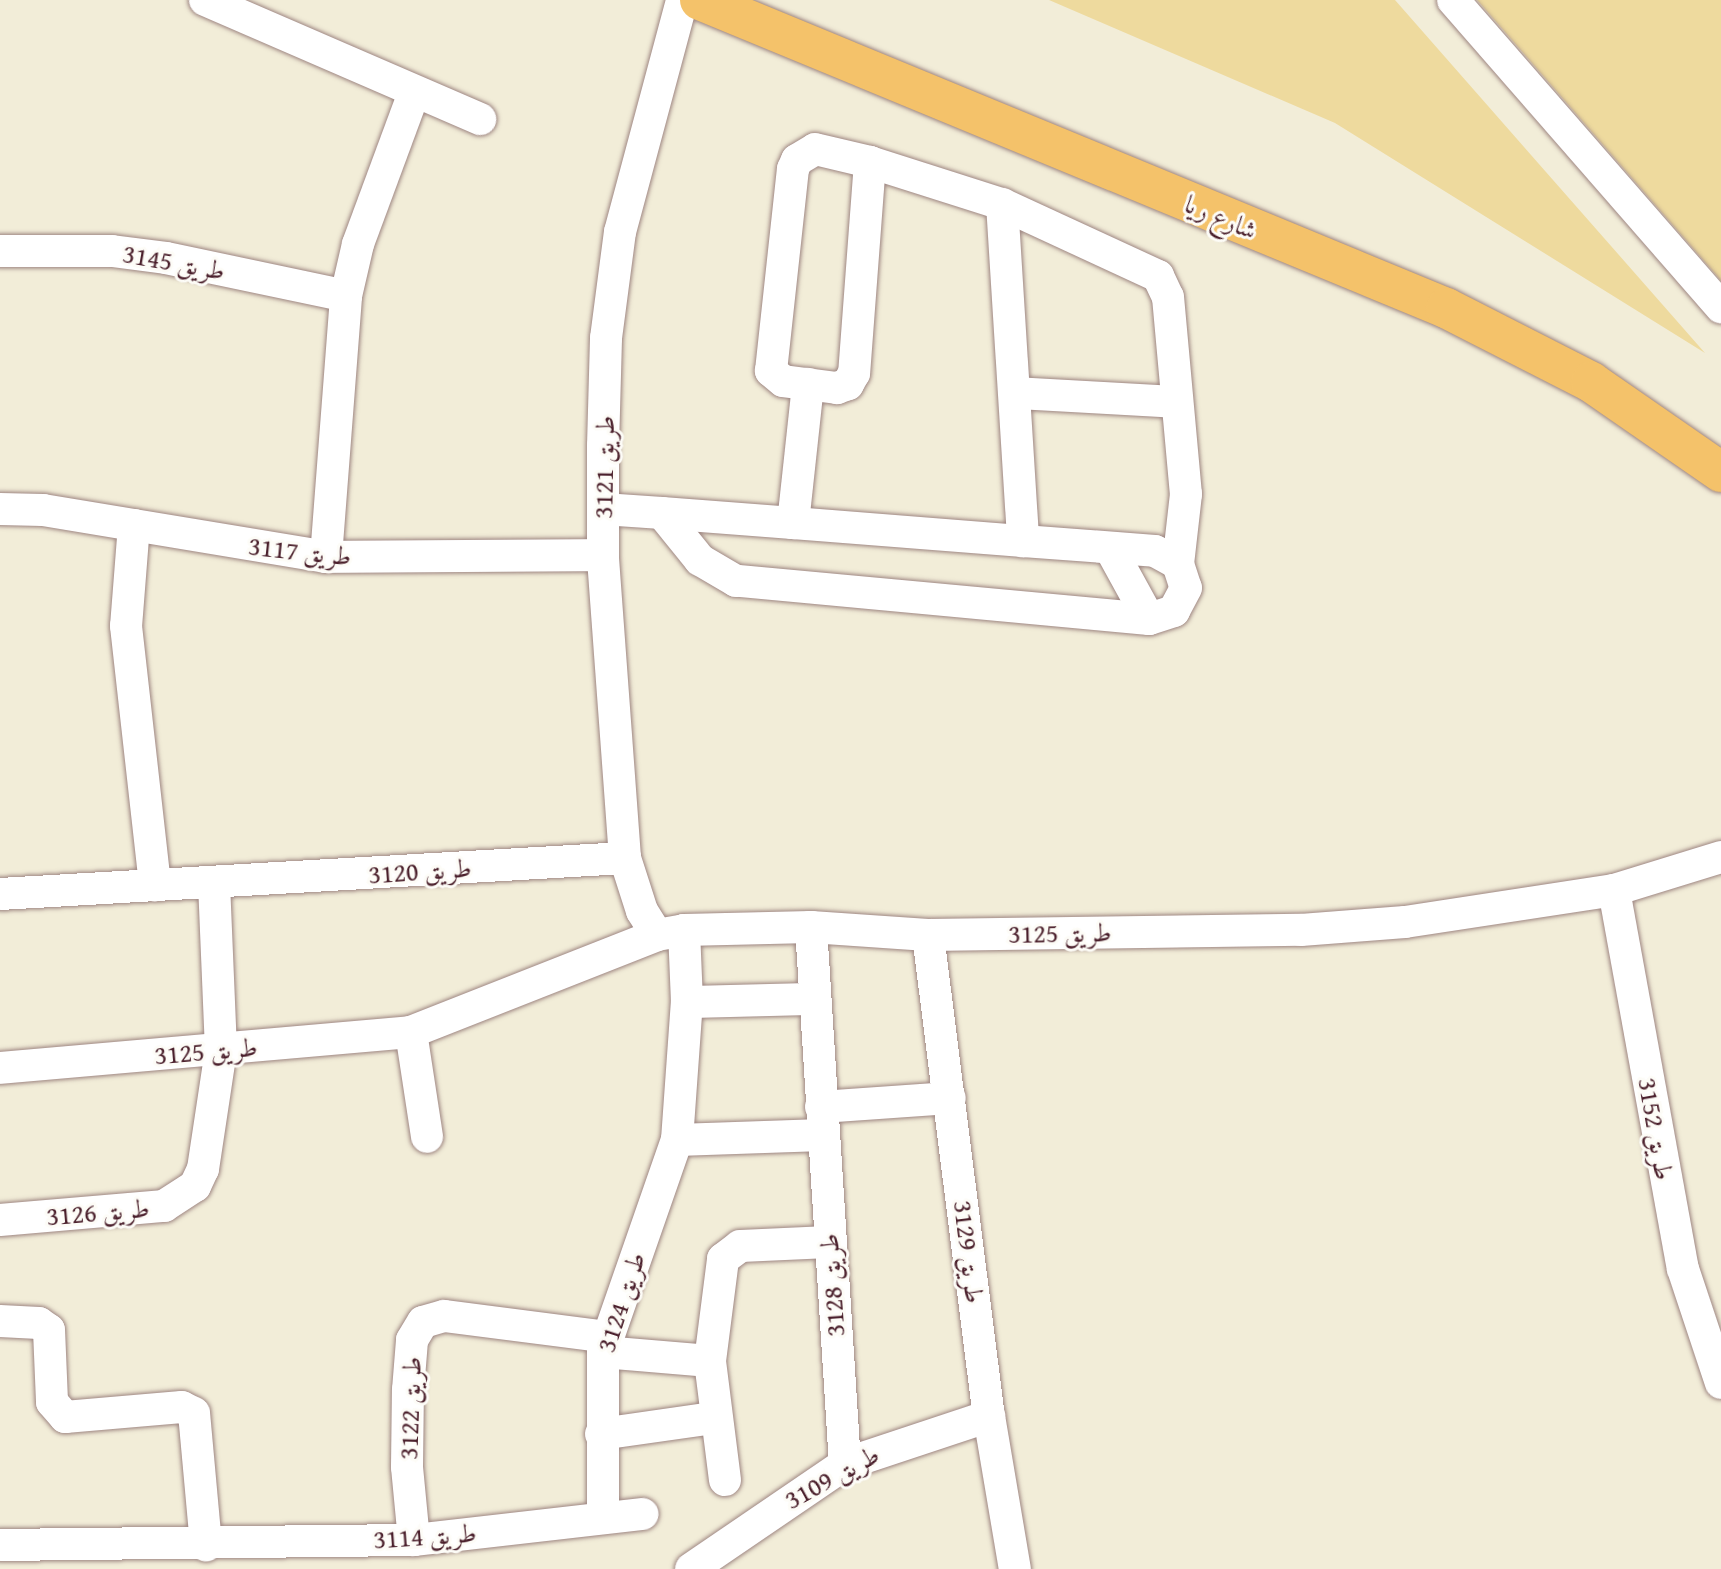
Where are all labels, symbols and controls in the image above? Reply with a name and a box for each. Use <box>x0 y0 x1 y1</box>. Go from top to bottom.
street label: شارع ريا <box>1180 188 1262 246</box>
street label: طريق 3145 <box>120 238 228 286</box>
street label: طريق 3121 <box>588 415 620 519</box>
street label: طريق 3117 <box>247 530 353 572</box>
street label: طريق 3120 <box>367 852 473 890</box>
street label: طريق 3125 <box>1008 917 1112 949</box>
street label: طريق 3125 <box>153 1031 259 1071</box>
street label: طريق 3152 <box>1632 1075 1680 1183</box>
street label: طريق 3126 <box>45 1192 151 1232</box>
street label: طريق 3129 <box>947 1199 991 1305</box>
street label: طريق 3128 <box>813 1232 851 1338</box>
street label: طريق 3124 <box>590 1248 652 1356</box>
street label: طريق 3122 <box>393 1356 427 1460</box>
street label: طريق 3109 <box>779 1438 885 1516</box>
street label: طريق 3114 <box>372 1517 478 1555</box>

